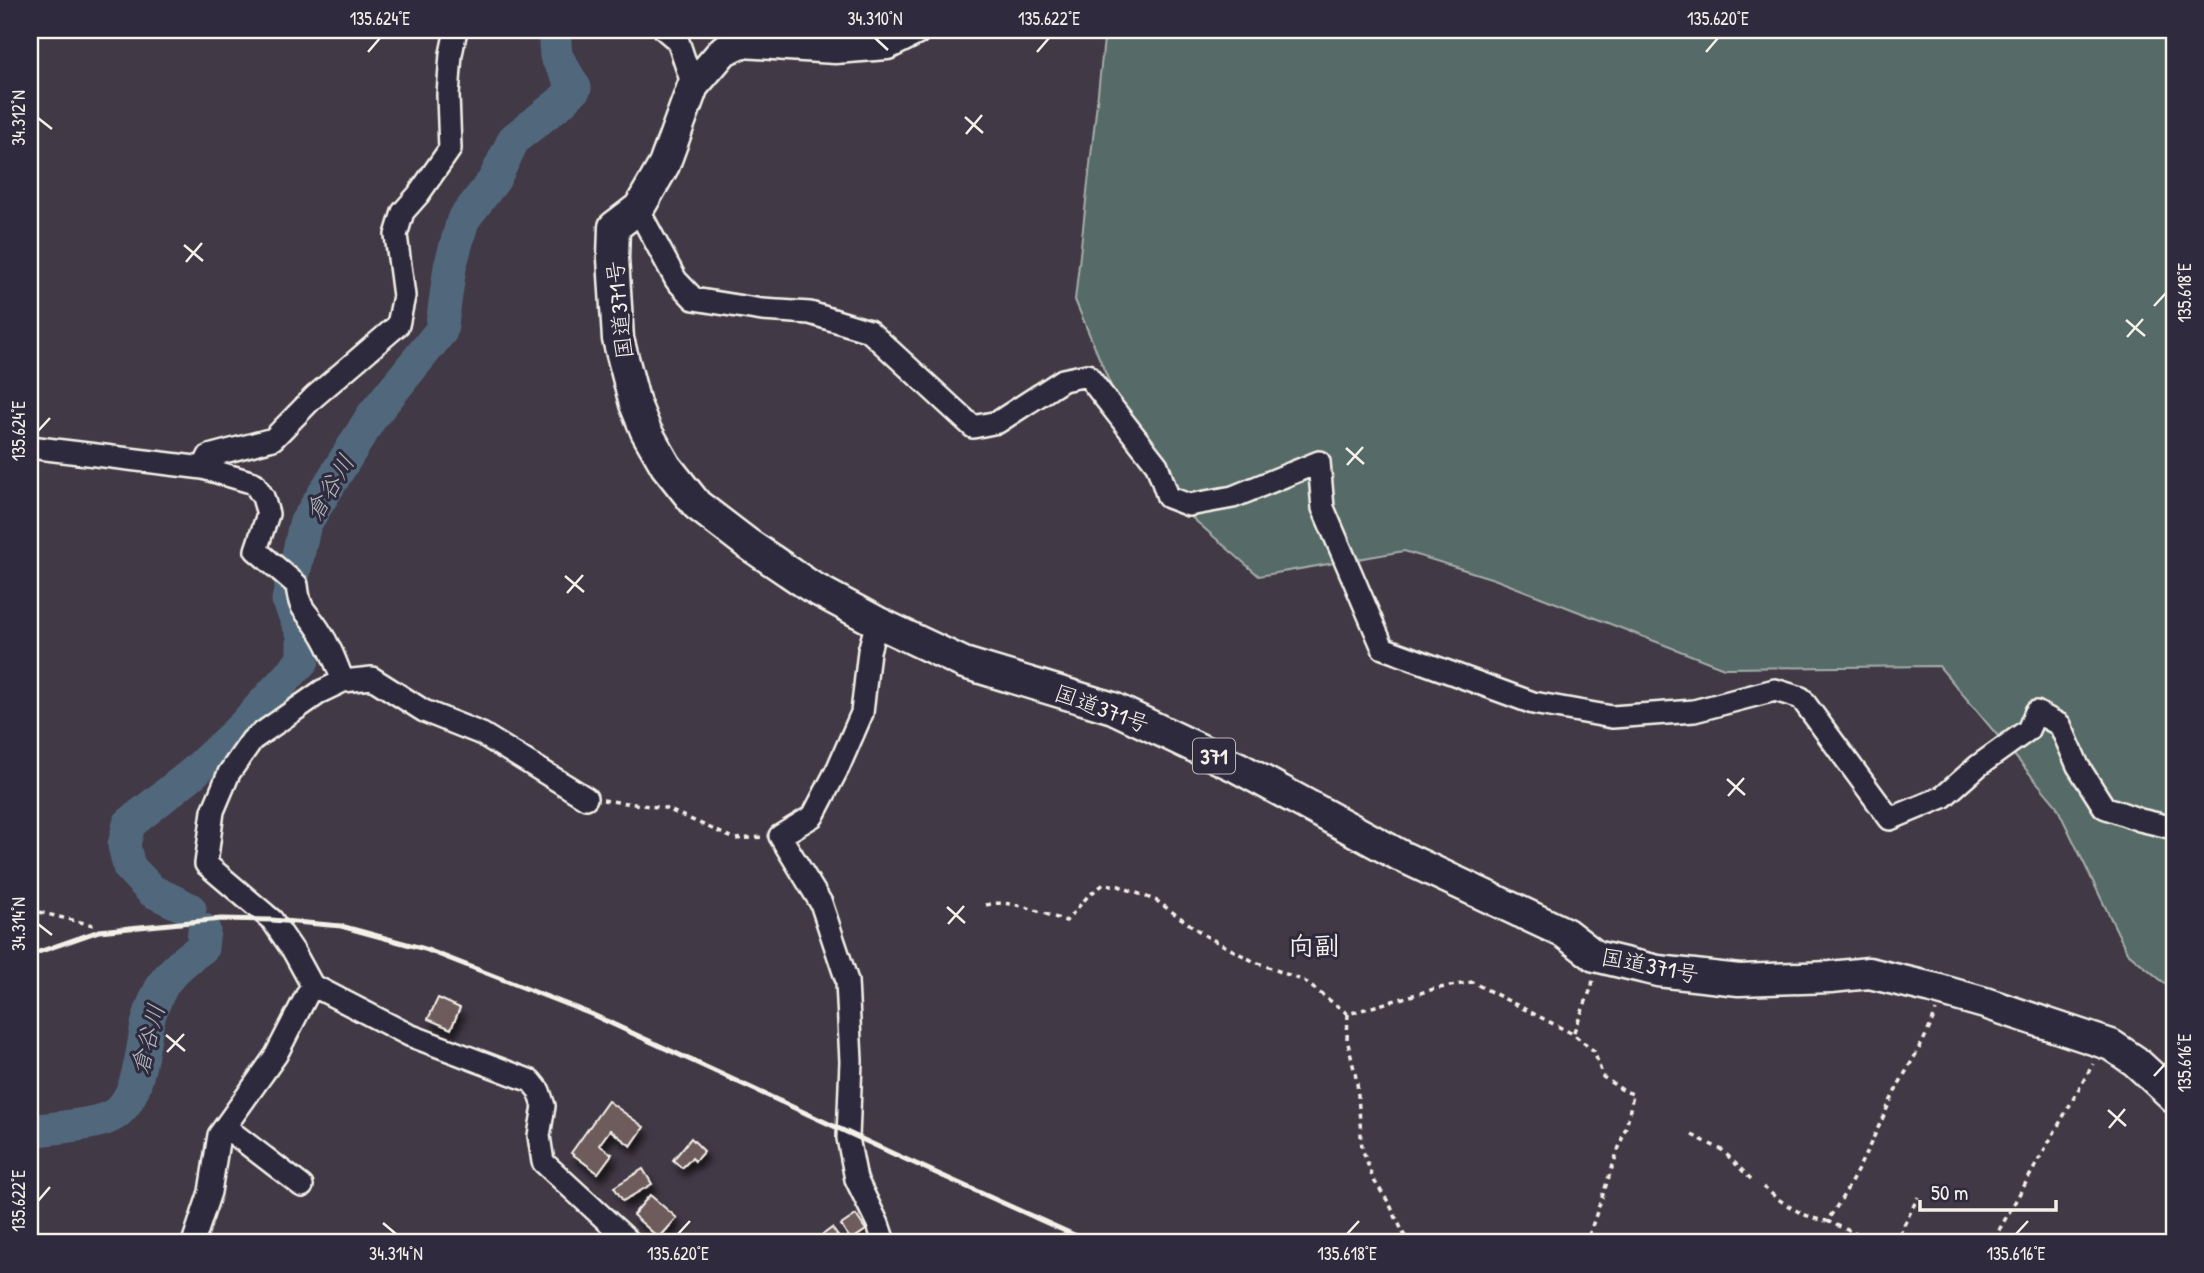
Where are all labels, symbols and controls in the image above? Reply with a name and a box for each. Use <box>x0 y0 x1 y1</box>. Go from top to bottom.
text: 135.624°E <box>350 6 410 31</box>
text: 34.310°N <box>847 6 903 31</box>
text: 135.622°E <box>1018 6 1080 31</box>
text: 135.620°E <box>1687 6 1749 31</box>
text: 34.312°N <box>6 90 31 146</box>
street label: 国道371号 <box>598 259 640 361</box>
text: 135.618°E <box>2172 263 2197 323</box>
text: 135.624°E <box>6 401 31 461</box>
water label: 倉谷川 <box>297 448 361 526</box>
street label: 国道371号 <box>1050 676 1154 740</box>
road number: 371 <box>1193 738 1235 774</box>
text: 34.314°N <box>6 897 31 951</box>
district label: 向副 <box>1288 928 1340 963</box>
street label: 国道371号 <box>1598 940 1702 990</box>
water label: 倉谷川 <box>122 1000 172 1078</box>
text: 135.616°E <box>2172 1033 2197 1093</box>
scale bar <box>1920 1168 2057 1212</box>
text: 135.622°E <box>6 1170 31 1232</box>
text: 50 m <box>1931 1178 1968 1207</box>
text: 34.314°N <box>369 1241 423 1266</box>
text: 135.620°E <box>647 1241 709 1266</box>
text: 135.618°E <box>1317 1241 1377 1266</box>
text: 135.616°E <box>1986 1241 2046 1266</box>

